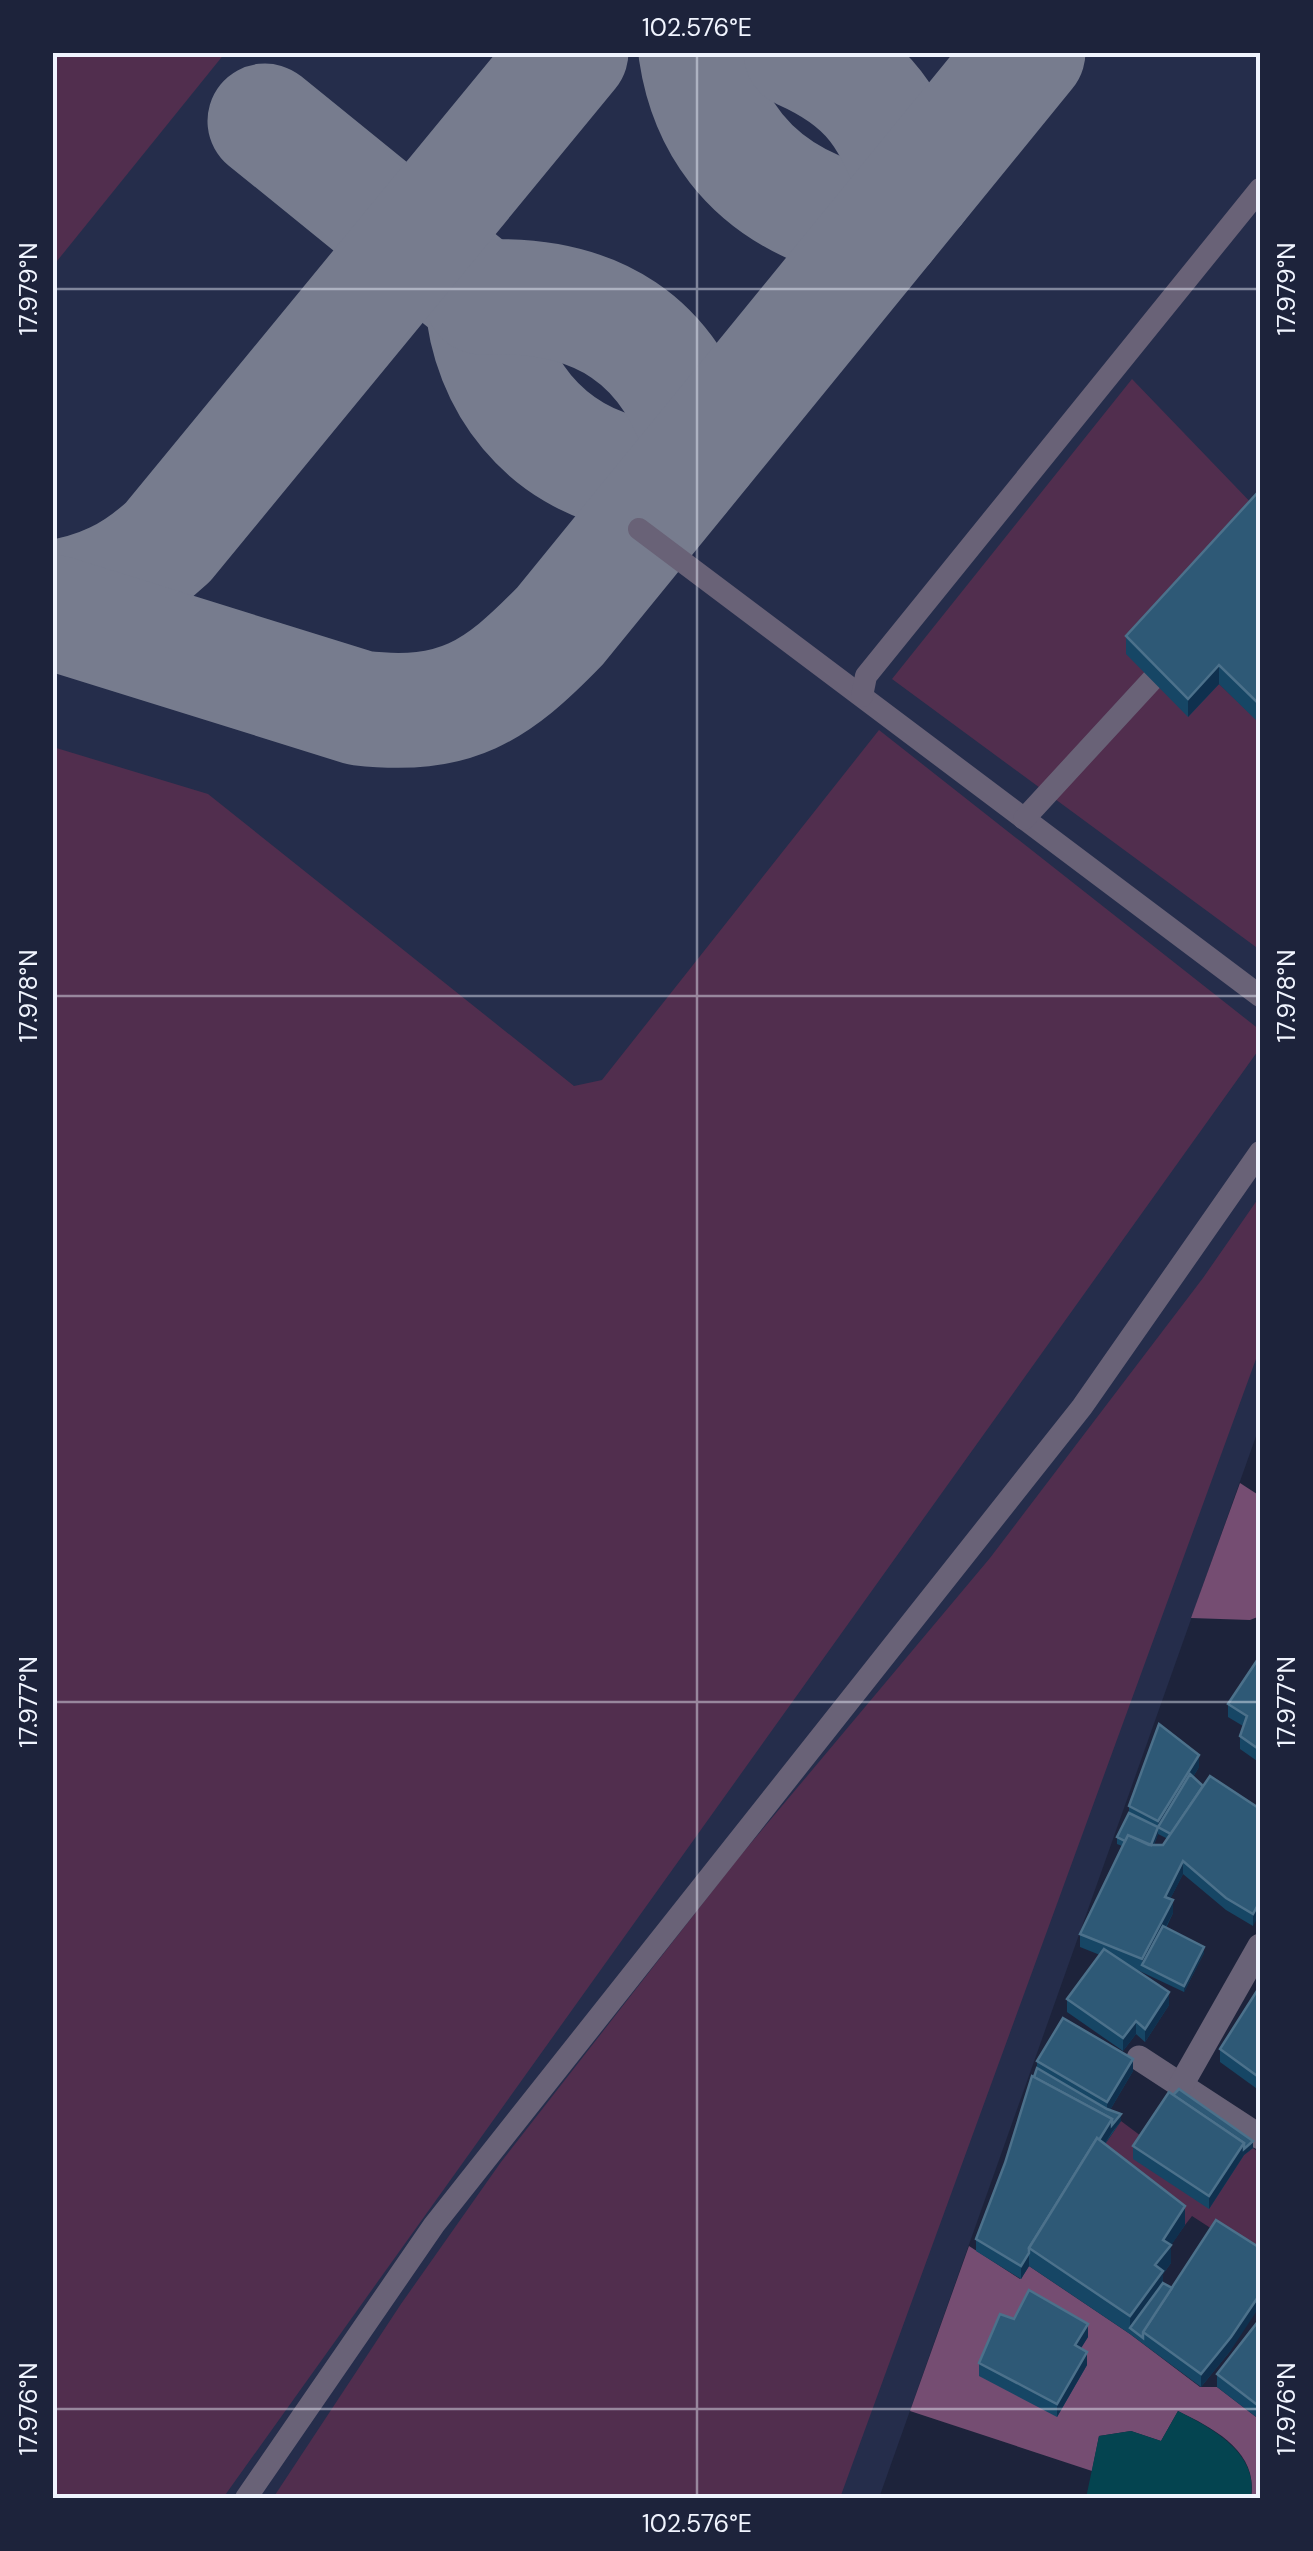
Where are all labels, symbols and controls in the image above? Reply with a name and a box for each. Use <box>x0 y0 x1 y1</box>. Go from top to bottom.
text: 102.576°E <box>642 11 752 44</box>
text: 17.979°N <box>12 242 45 336</box>
text: 17.979°N <box>1270 242 1303 336</box>
text: 17.978°N <box>12 950 45 1042</box>
text: 17.978°N <box>1270 950 1303 1042</box>
text: 17.977°N <box>12 1656 45 1748</box>
text: 17.977°N <box>1270 1656 1303 1748</box>
text: 17.976°N <box>12 2362 45 2456</box>
text: 17.976°N <box>1270 2362 1303 2456</box>
text: 102.576°E <box>642 2507 752 2540</box>

